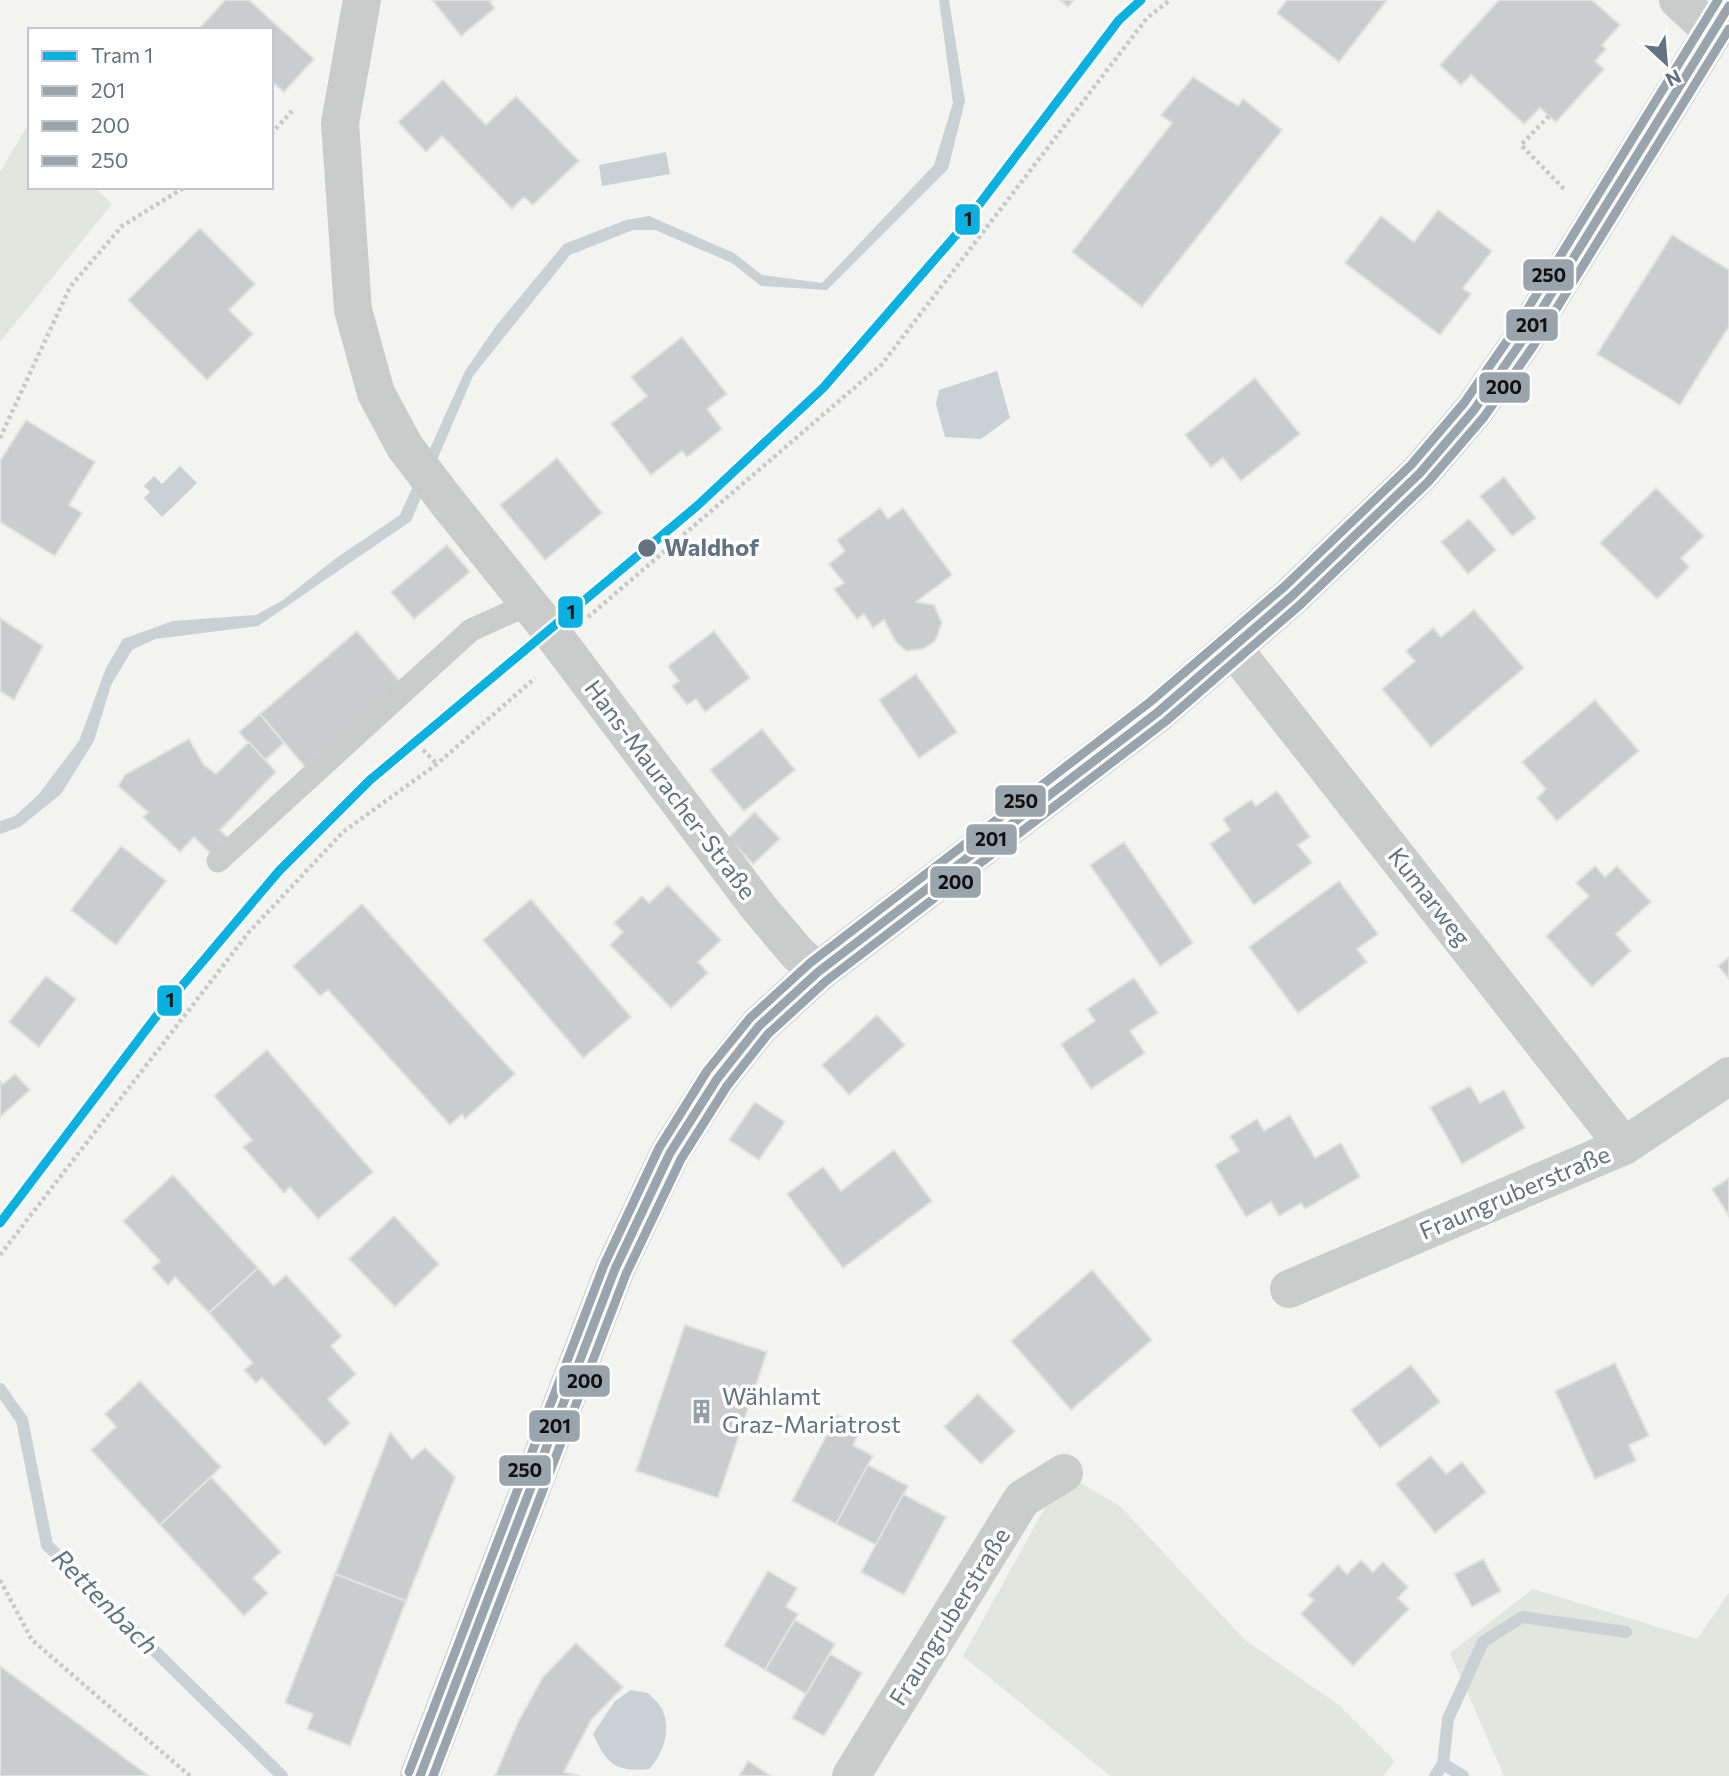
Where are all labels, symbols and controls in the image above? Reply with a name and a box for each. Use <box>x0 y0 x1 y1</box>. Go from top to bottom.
legend <box>28 28 273 189</box>
north arrow <box>1631 28 1701 98</box>
text: Tram 1 <box>91 42 153 67</box>
text: N <box>1662 65 1685 92</box>
text: 201 <box>91 77 125 102</box>
text: 200 <box>91 112 130 137</box>
text: 250 <box>91 147 128 172</box>
line badge: 1 <box>954 203 981 236</box>
text: 1 <box>964 207 972 230</box>
line badge: 250 <box>1522 258 1575 292</box>
text: 250 <box>1532 263 1566 286</box>
line badge: 201 <box>1505 308 1559 342</box>
text: 201 <box>1516 313 1548 336</box>
line badge: 200 <box>1478 371 1531 404</box>
text: 200 <box>1486 375 1522 398</box>
place label: Waldhof <box>664 532 759 561</box>
marker: Waldhof <box>636 537 658 559</box>
line badge: 1 <box>557 595 584 629</box>
text: 1 <box>567 600 575 623</box>
street label: Hans-Mauracher-Straße <box>579 674 763 904</box>
line badge: 250 <box>994 784 1047 818</box>
text: 250 <box>1004 789 1038 812</box>
line badge: 201 <box>965 823 1018 856</box>
text: 201 <box>975 827 1007 850</box>
street label: Kumarweg <box>1383 841 1478 951</box>
line badge: 200 <box>929 865 982 899</box>
text: 200 <box>938 870 974 893</box>
line badge: 1 <box>156 984 183 1017</box>
text: 1 <box>166 988 174 1011</box>
street label: Fraungruberstraße <box>1415 1138 1614 1245</box>
line badge: 200 <box>558 1364 611 1398</box>
text: 200 <box>567 1369 603 1392</box>
place label: Wählamt Graz-Mariatrost <box>722 1381 901 1438</box>
building icon: Wählamt Graz-Mariatrost <box>688 1397 716 1425</box>
line badge: 201 <box>528 1409 581 1443</box>
text: 201 <box>539 1414 571 1437</box>
line badge: 250 <box>498 1454 552 1487</box>
text: 250 <box>508 1458 542 1481</box>
street label: Fraungruberstraße <box>882 1522 1015 1711</box>
water label: Rettenbach <box>47 1542 165 1660</box>

